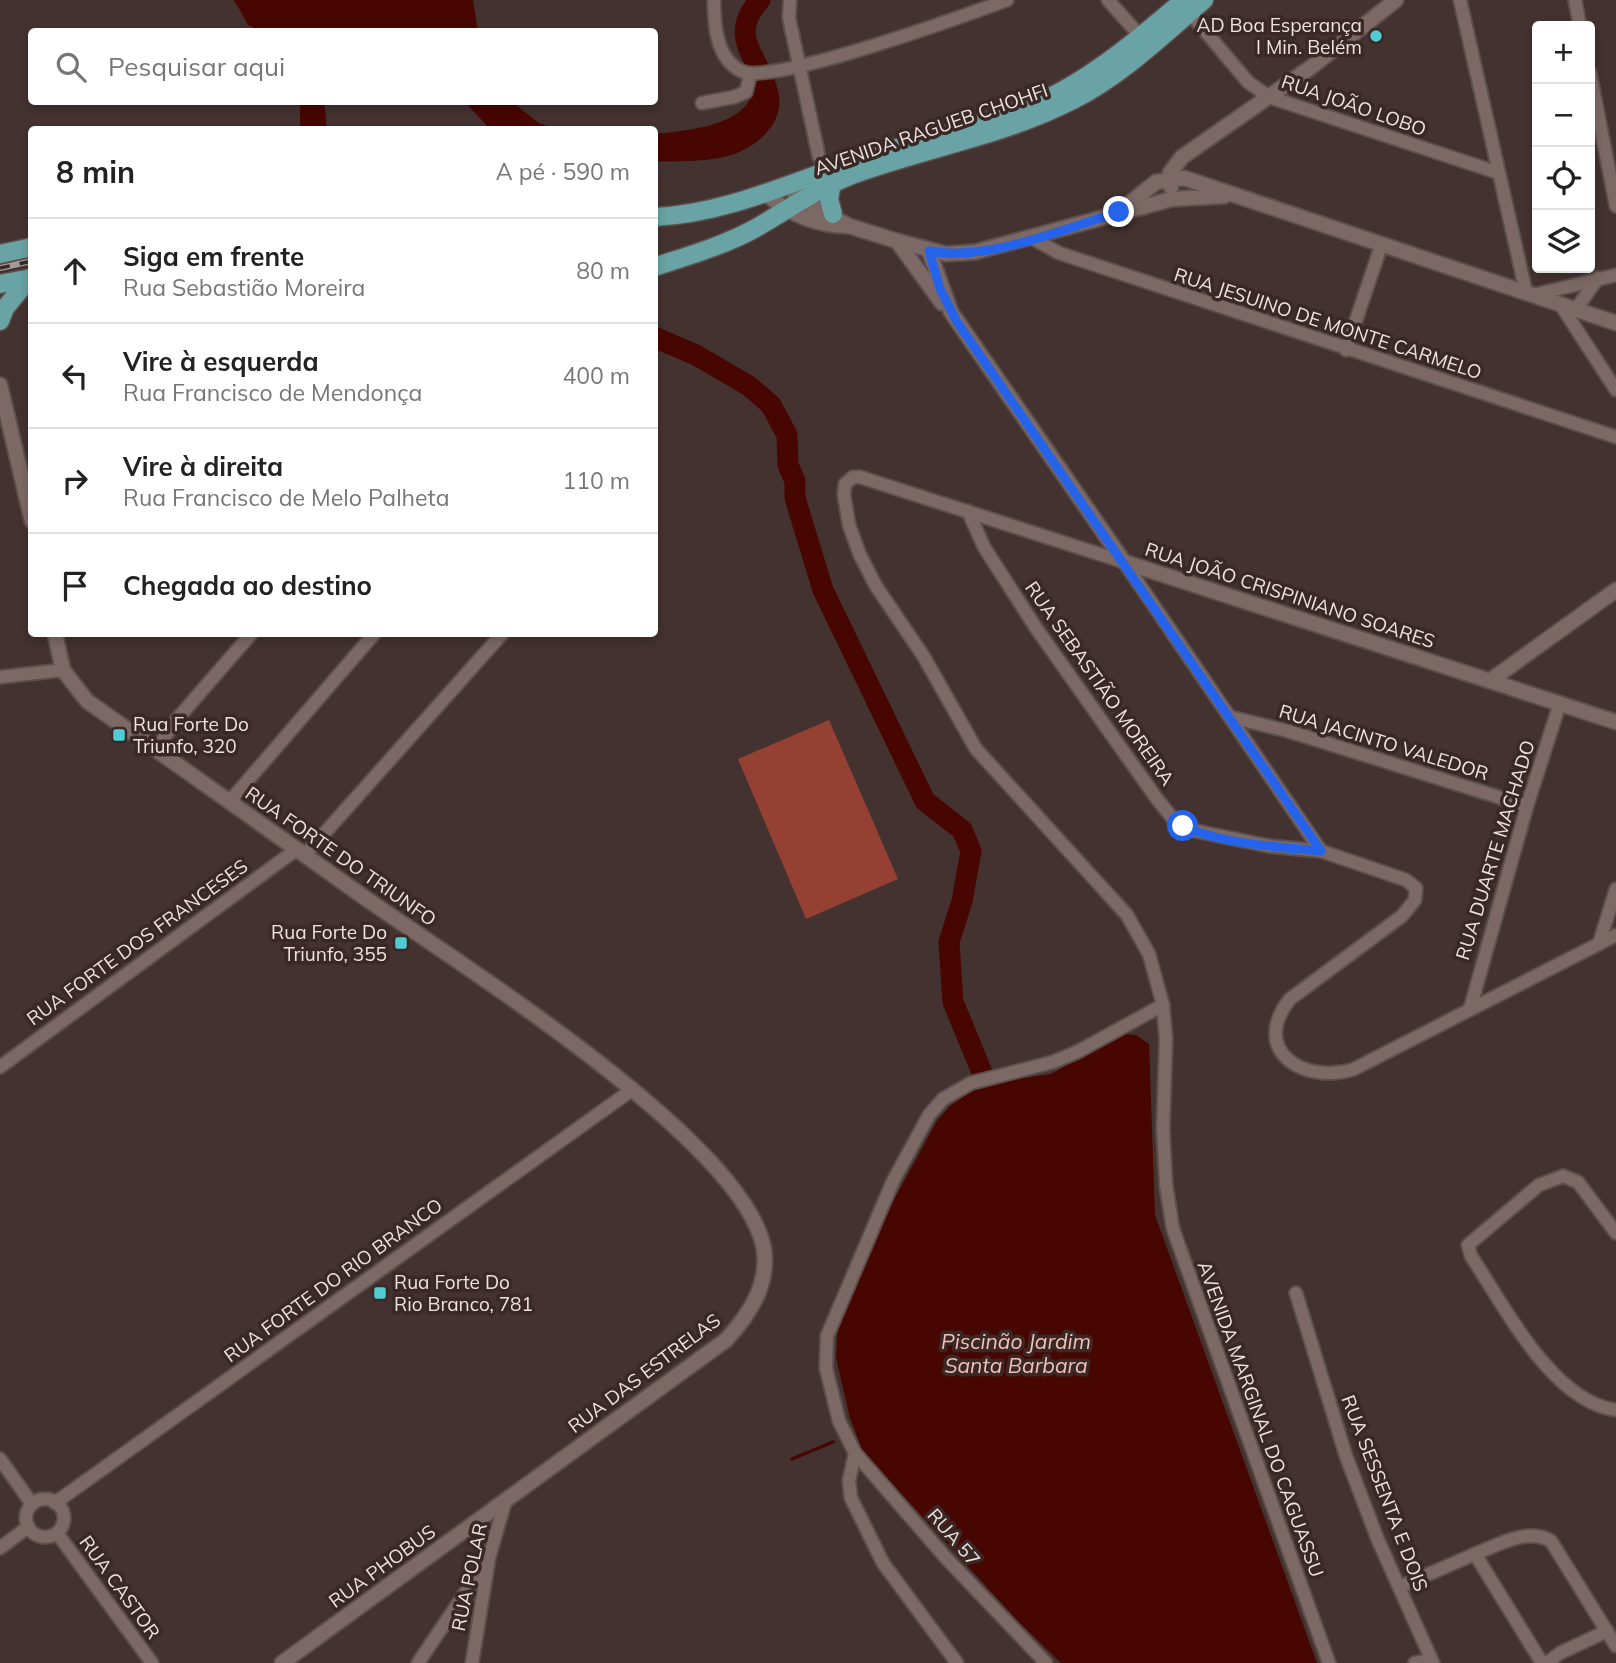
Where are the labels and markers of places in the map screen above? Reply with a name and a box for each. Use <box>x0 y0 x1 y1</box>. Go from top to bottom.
place label: AD Boa Esperança I Min. Belém <box>1197 13 1362 59</box>
marker: AD Boa Esperança I Min. Belém <box>1368 28 1384 44</box>
place label: Rua Forte Do Triunfo, 320 <box>133 712 249 758</box>
marker: Rua Forte Do Triunfo, 320 <box>111 727 127 743</box>
place label: Rua Forte Do Triunfo, 355 <box>271 920 387 966</box>
marker: Rua Forte Do Triunfo, 355 <box>393 935 409 951</box>
place label: Rua Forte Do Rio Branco, 781 <box>394 1270 533 1316</box>
marker: Rua Forte Do Rio Branco, 781 <box>372 1285 388 1301</box>

